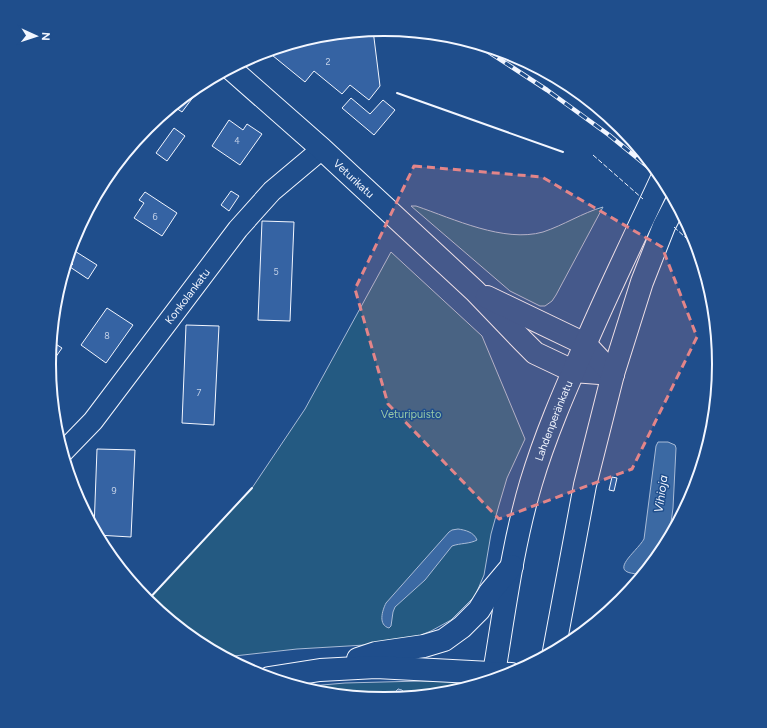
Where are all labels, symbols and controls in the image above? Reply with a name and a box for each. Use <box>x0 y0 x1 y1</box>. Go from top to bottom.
north arrow <box>16 16 56 56</box>
text: N <box>39 32 52 41</box>
house number: 2 <box>325 56 331 67</box>
house number: 4 <box>234 135 240 146</box>
street label: Veturikatu <box>331 156 377 201</box>
house number: 6 <box>152 211 158 222</box>
street label: Konkolankatu <box>162 266 212 326</box>
house number: 5 <box>273 266 279 277</box>
house number: 8 <box>104 330 110 341</box>
street label: Lahdenperänkatu <box>532 379 575 463</box>
house number: 7 <box>197 387 202 398</box>
park label: Veturipuisto <box>381 408 441 421</box>
water label: Vihioja <box>651 474 671 514</box>
house number: 9 <box>111 485 117 496</box>

